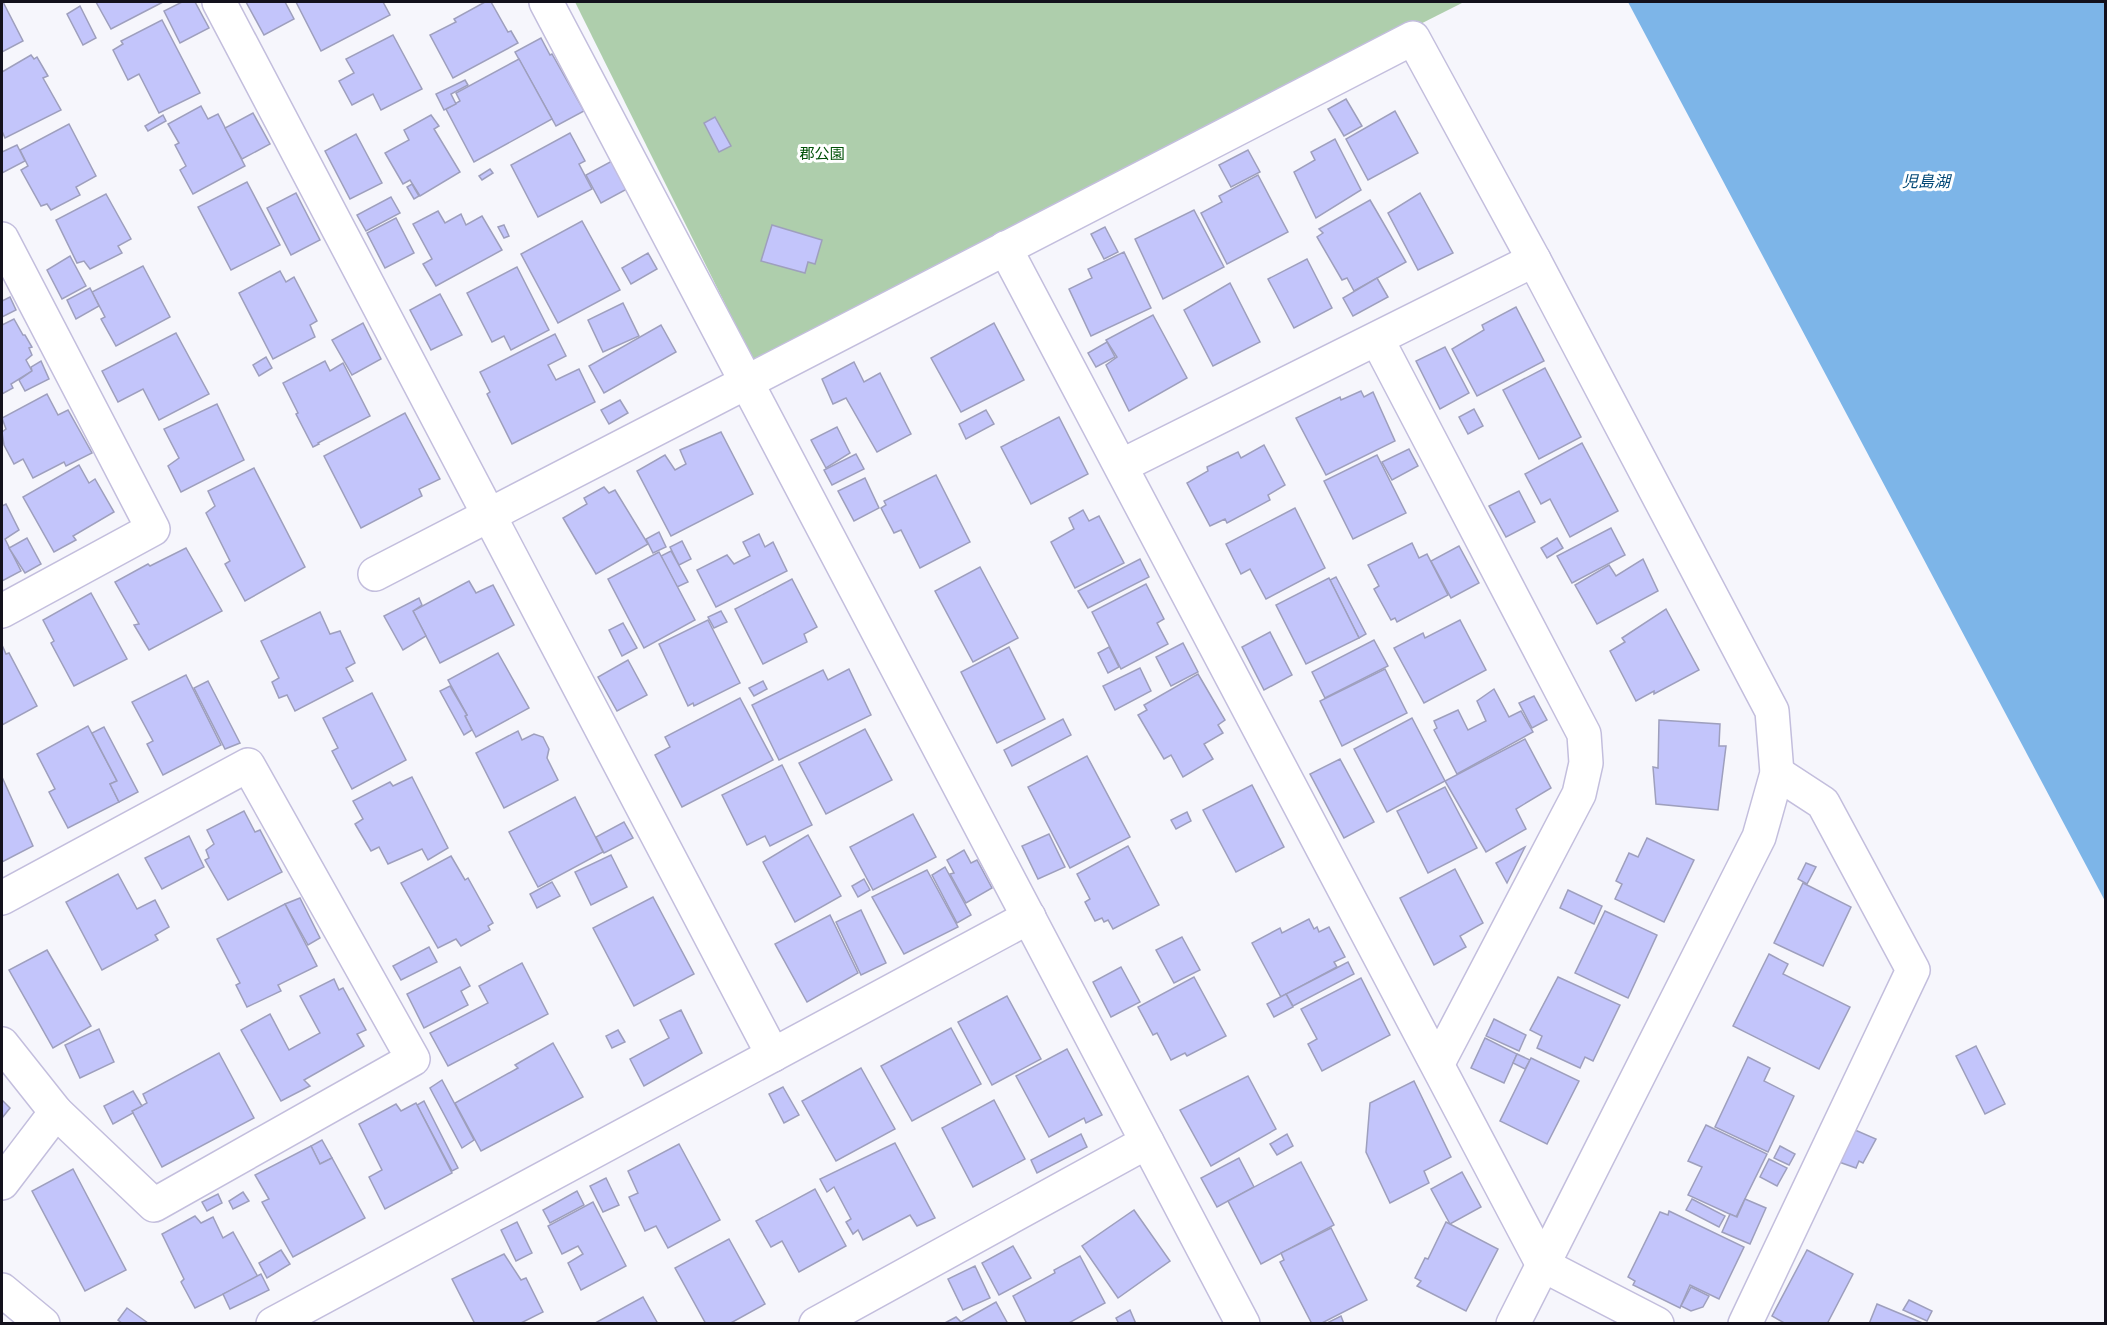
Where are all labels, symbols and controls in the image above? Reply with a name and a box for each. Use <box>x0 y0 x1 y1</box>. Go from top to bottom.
park label: 郡公園 <box>799 144 845 162</box>
water label: 児島湖 <box>1902 171 1953 190</box>

